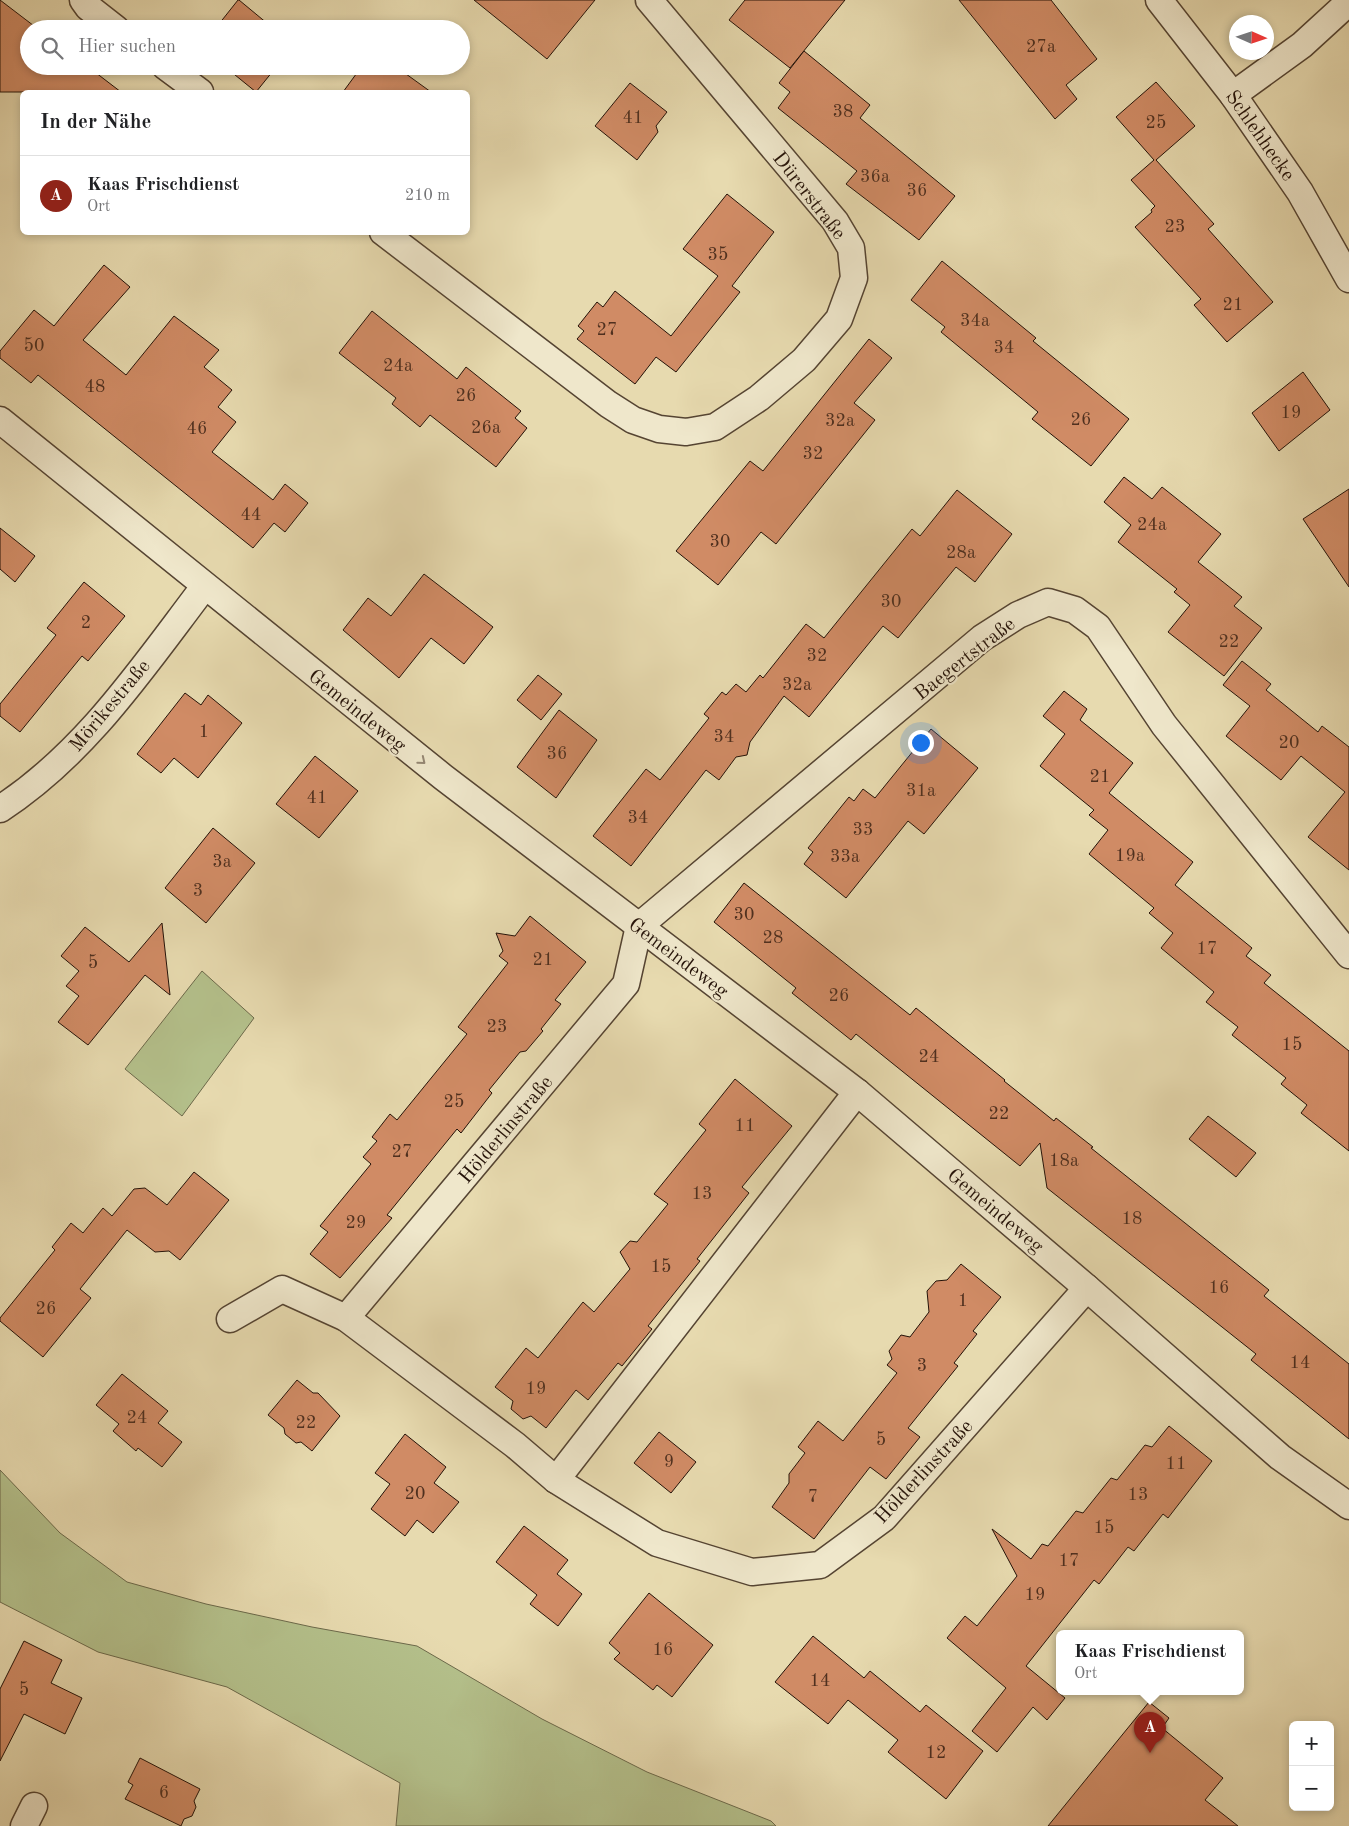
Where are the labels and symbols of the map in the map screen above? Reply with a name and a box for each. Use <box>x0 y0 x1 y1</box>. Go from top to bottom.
north arrow <box>1229 15 1274 60</box>
house number: 27a <box>1026 38 1056 56</box>
street label: Schlehhecke <box>1221 87 1298 185</box>
house number: 38 <box>833 103 853 121</box>
house number: 41 <box>623 109 643 127</box>
house number: 25 <box>1146 114 1166 132</box>
street label: Dürerstraße <box>768 149 849 244</box>
house number: 36a <box>860 168 890 186</box>
house number: 36 <box>907 182 927 200</box>
house number: 23 <box>1165 218 1185 236</box>
house number: 35 <box>708 246 728 264</box>
house number: 21 <box>1223 296 1243 314</box>
house number: 34a <box>960 312 990 330</box>
house number: 27 <box>597 321 617 339</box>
house number: 50 <box>24 337 44 355</box>
house number: 34 <box>994 339 1014 357</box>
house number: 24a <box>383 357 413 375</box>
house number: 48 <box>85 378 105 396</box>
house number: 26 <box>456 387 476 405</box>
house number: 19 <box>1281 404 1301 422</box>
house number: 26 <box>1071 411 1091 429</box>
house number: 32a <box>825 412 855 430</box>
house number: 26a <box>471 419 501 437</box>
house number: 46 <box>187 420 207 438</box>
house number: 32 <box>803 445 823 463</box>
house number: 44 <box>241 506 261 524</box>
house number: 24a <box>1137 516 1167 534</box>
house number: 30 <box>710 533 730 551</box>
house number: 28a <box>946 544 976 562</box>
house number: 30 <box>881 593 901 611</box>
house number: 2 <box>81 614 91 632</box>
street label: Baegertstraße <box>911 614 1019 705</box>
house number: 22 <box>1219 633 1239 651</box>
house number: 32 <box>807 647 827 665</box>
street label: Mörikestraße <box>66 656 155 756</box>
street label: Gemeindeweg <box>304 666 409 757</box>
house number: 32a <box>782 676 812 694</box>
house number: 1 <box>199 723 209 741</box>
house number: 34 <box>714 728 734 746</box>
your location <box>908 730 934 756</box>
house number: 20 <box>1279 734 1299 752</box>
house number: 36 <box>547 745 567 763</box>
one-way arrow <box>416 755 425 763</box>
house number: 21 <box>1090 768 1110 786</box>
house number: 31a <box>906 782 936 800</box>
house number: 41 <box>307 789 327 807</box>
house number: 34 <box>628 809 648 827</box>
house number: 33 <box>853 821 873 839</box>
house number: 19a <box>1115 847 1145 865</box>
house number: 33a <box>830 848 860 866</box>
house number: 3a <box>212 853 232 871</box>
house number: 3 <box>193 882 203 900</box>
house number: 30 <box>734 906 754 924</box>
street label: Gemeindeweg <box>624 915 732 1003</box>
house number: 28 <box>763 929 783 947</box>
house number: 17 <box>1197 940 1217 958</box>
house number: 21 <box>533 951 553 969</box>
house number: 5 <box>88 954 98 972</box>
house number: 26 <box>829 987 849 1005</box>
house number: 23 <box>487 1018 507 1036</box>
house number: 15 <box>1282 1036 1302 1054</box>
house number: 24 <box>919 1048 939 1066</box>
street label: Hölderlinstraße <box>456 1073 557 1188</box>
house number: 25 <box>444 1093 464 1111</box>
house number: 22 <box>989 1105 1009 1123</box>
house number: 11 <box>735 1117 755 1135</box>
house number: 27 <box>392 1143 412 1161</box>
house number: 18a <box>1049 1152 1079 1170</box>
street label: Gemeindeweg <box>943 1166 1047 1258</box>
house number: 13 <box>692 1185 712 1203</box>
house number: 18 <box>1122 1210 1142 1228</box>
house number: 29 <box>346 1214 366 1232</box>
house number: 15 <box>651 1258 671 1276</box>
house number: 16 <box>1209 1279 1229 1297</box>
house number: 1 <box>958 1292 968 1310</box>
house number: 26 <box>36 1300 56 1318</box>
house number: 14 <box>1290 1354 1310 1372</box>
house number: 3 <box>917 1357 927 1375</box>
house number: 19 <box>526 1380 546 1398</box>
house number: 24 <box>127 1409 147 1427</box>
house number: 22 <box>296 1414 316 1432</box>
street label: Hölderlinstraße <box>871 1417 977 1528</box>
house number: 5 <box>876 1431 886 1449</box>
house number: 9 <box>664 1453 674 1471</box>
house number: 11 <box>1166 1455 1186 1473</box>
house number: 20 <box>405 1485 425 1503</box>
house number: 13 <box>1128 1486 1148 1504</box>
house number: 7 <box>808 1488 818 1506</box>
house number: 15 <box>1094 1519 1114 1537</box>
house number: 17 <box>1059 1552 1079 1570</box>
house number: 19 <box>1025 1586 1045 1604</box>
house number: 16 <box>653 1641 673 1659</box>
house number: 14 <box>810 1672 830 1690</box>
house number: 5 <box>19 1681 29 1699</box>
pin: A <box>1134 1712 1166 1753</box>
house number: 12 <box>926 1744 946 1762</box>
house number: 6 <box>159 1784 169 1802</box>

